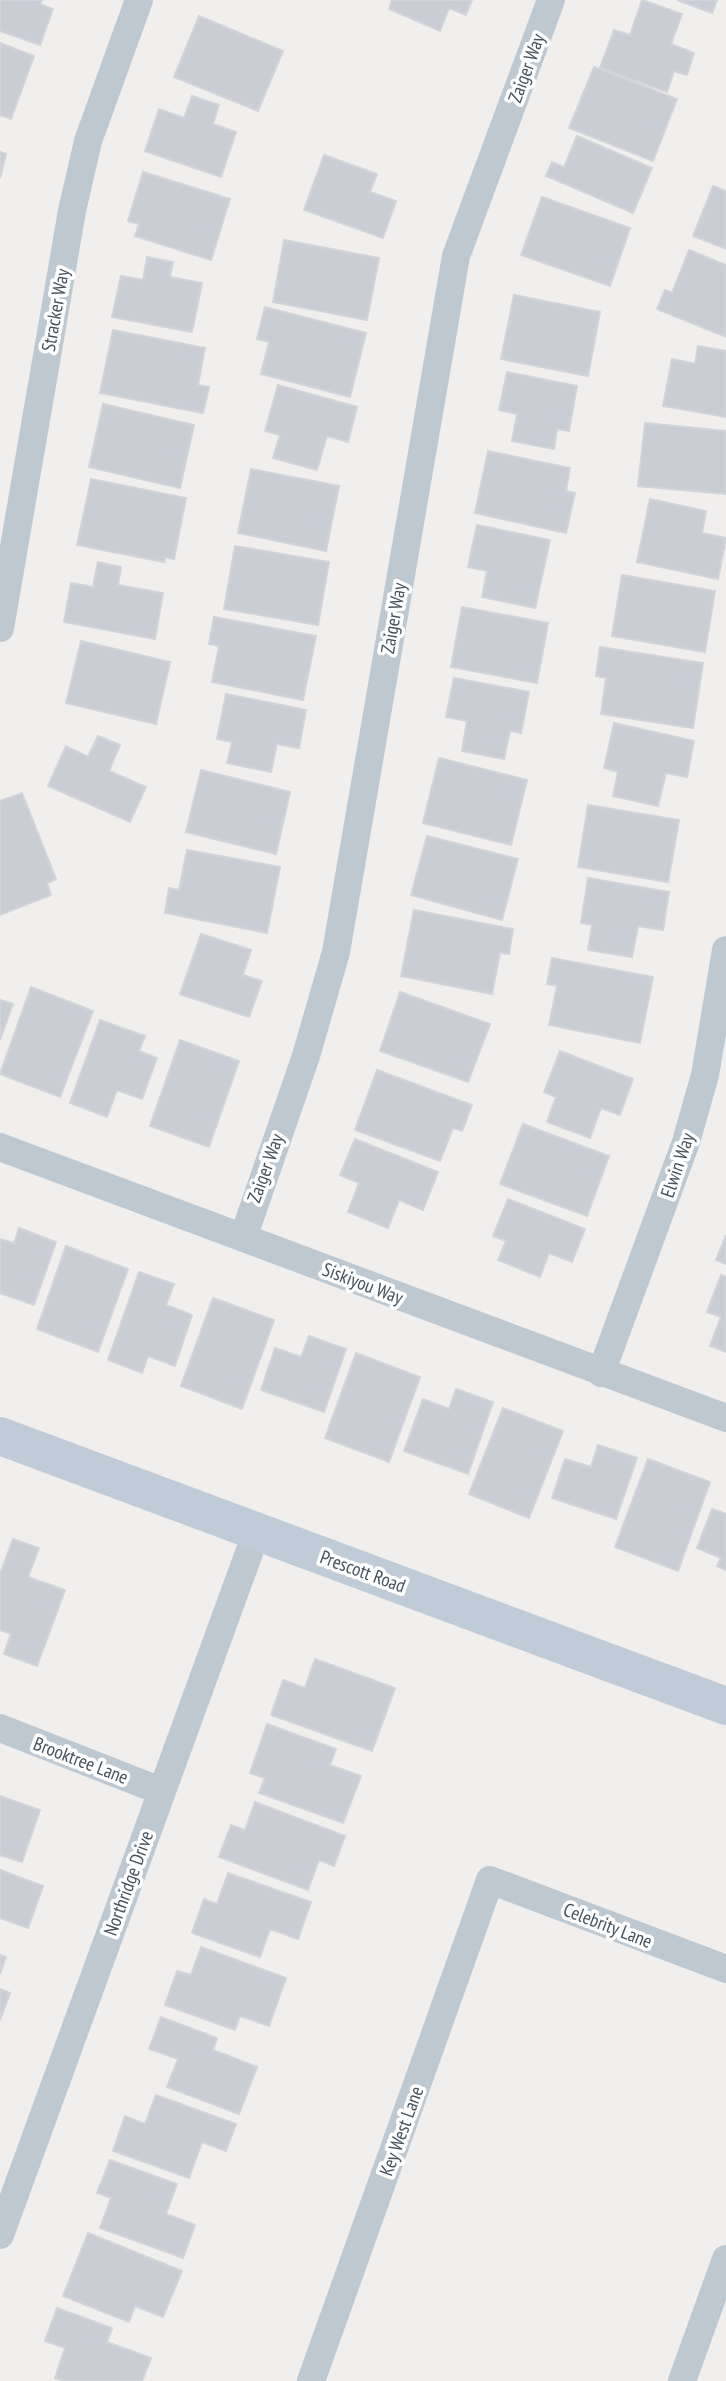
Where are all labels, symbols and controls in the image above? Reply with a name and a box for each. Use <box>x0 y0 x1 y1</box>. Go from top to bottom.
street label: Zaiger Way <box>502 29 550 106</box>
street label: Stracker Way <box>36 266 74 353</box>
street label: Zaiger Way <box>375 580 411 655</box>
street label: Zaiger Way <box>241 1129 289 1206</box>
street label: Elwin Way <box>655 1129 700 1201</box>
street label: Siskiyou Way <box>319 1257 407 1310</box>
street label: Prescott Road <box>317 1544 409 1598</box>
street label: Brooktree Lane <box>30 1731 132 1789</box>
street label: Northridge Drive <box>98 1827 158 1939</box>
street label: Celebrity Lane <box>560 1897 656 1953</box>
street label: Key West Lane <box>374 2083 428 2179</box>

